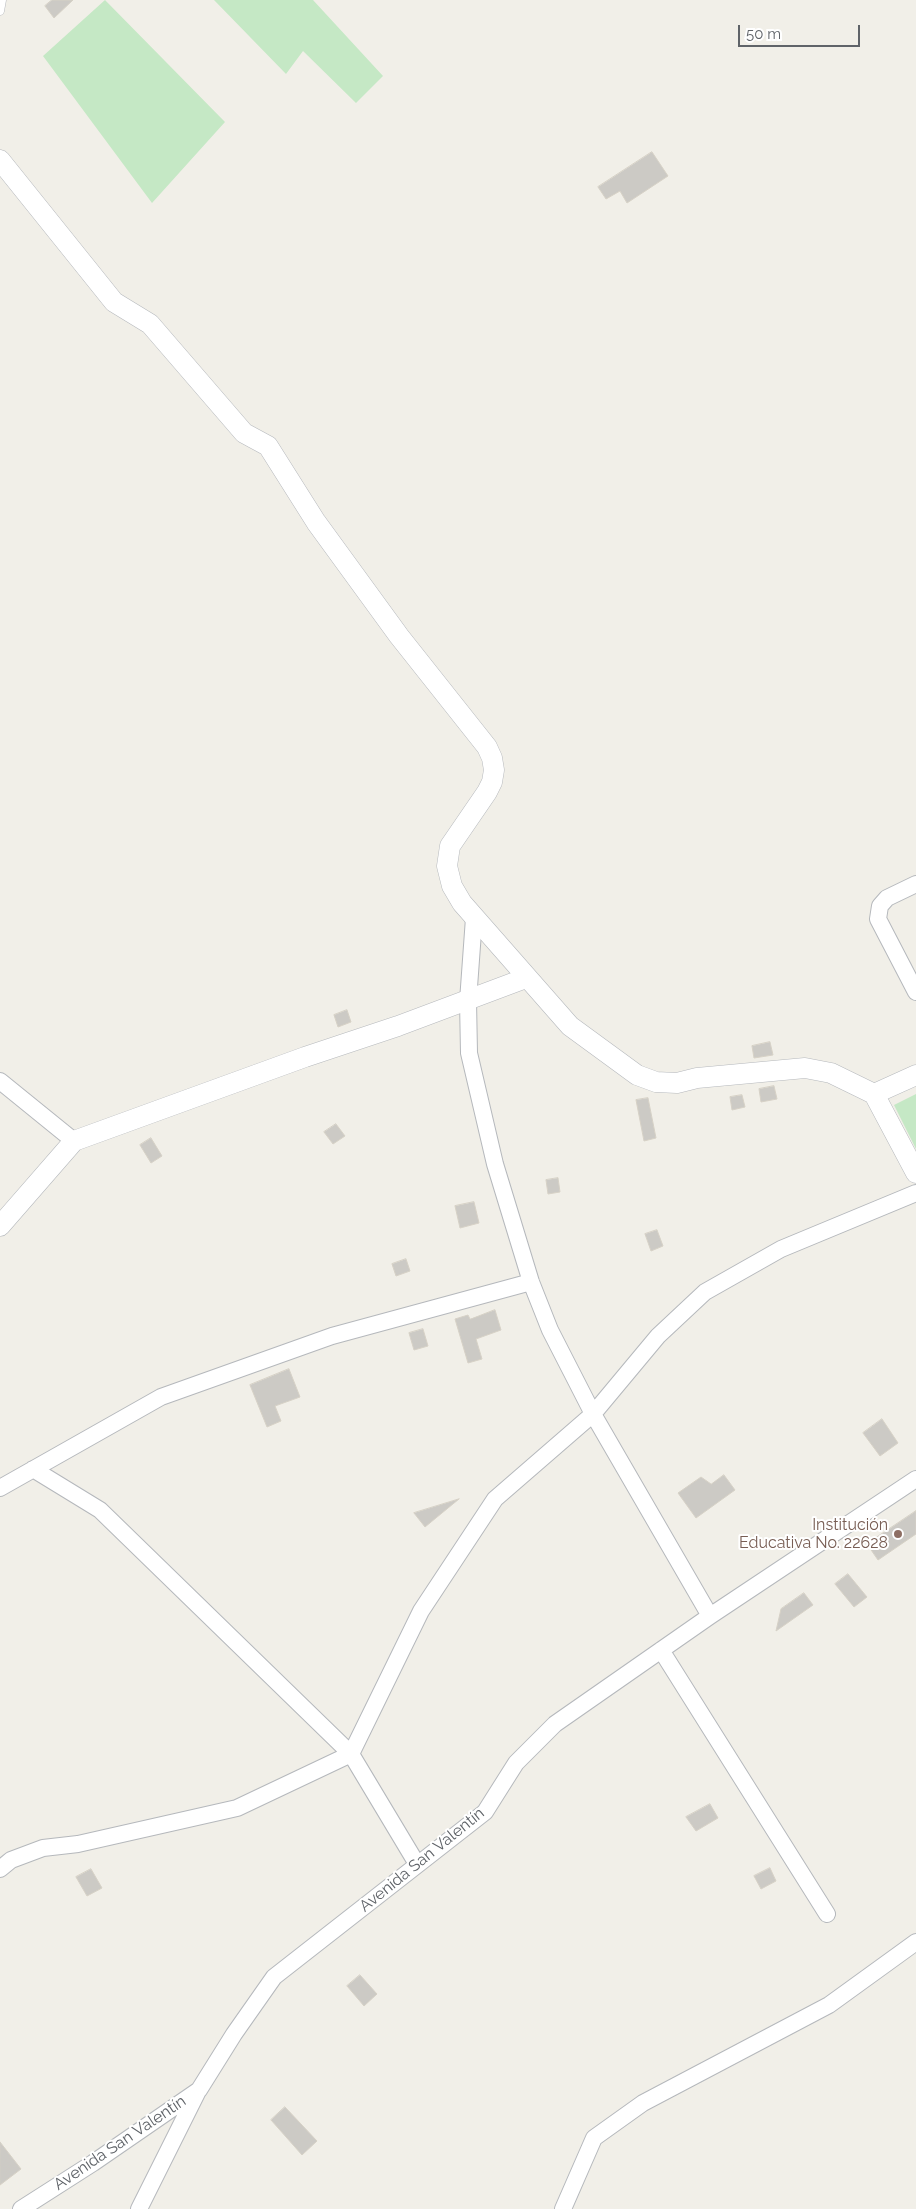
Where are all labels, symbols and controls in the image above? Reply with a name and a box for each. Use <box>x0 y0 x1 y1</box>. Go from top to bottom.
scale bar <box>741 15 864 47</box>
text: 50 m <box>746 25 781 43</box>
place label: Institución Educativa No. 22628 <box>739 1515 888 1553</box>
marker: Institución Educativa No. 22628 <box>892 1528 904 1540</box>
street label: Avenida San Valentín <box>356 1804 488 1916</box>
street label: Avenida San Valentín <box>50 2092 190 2194</box>

